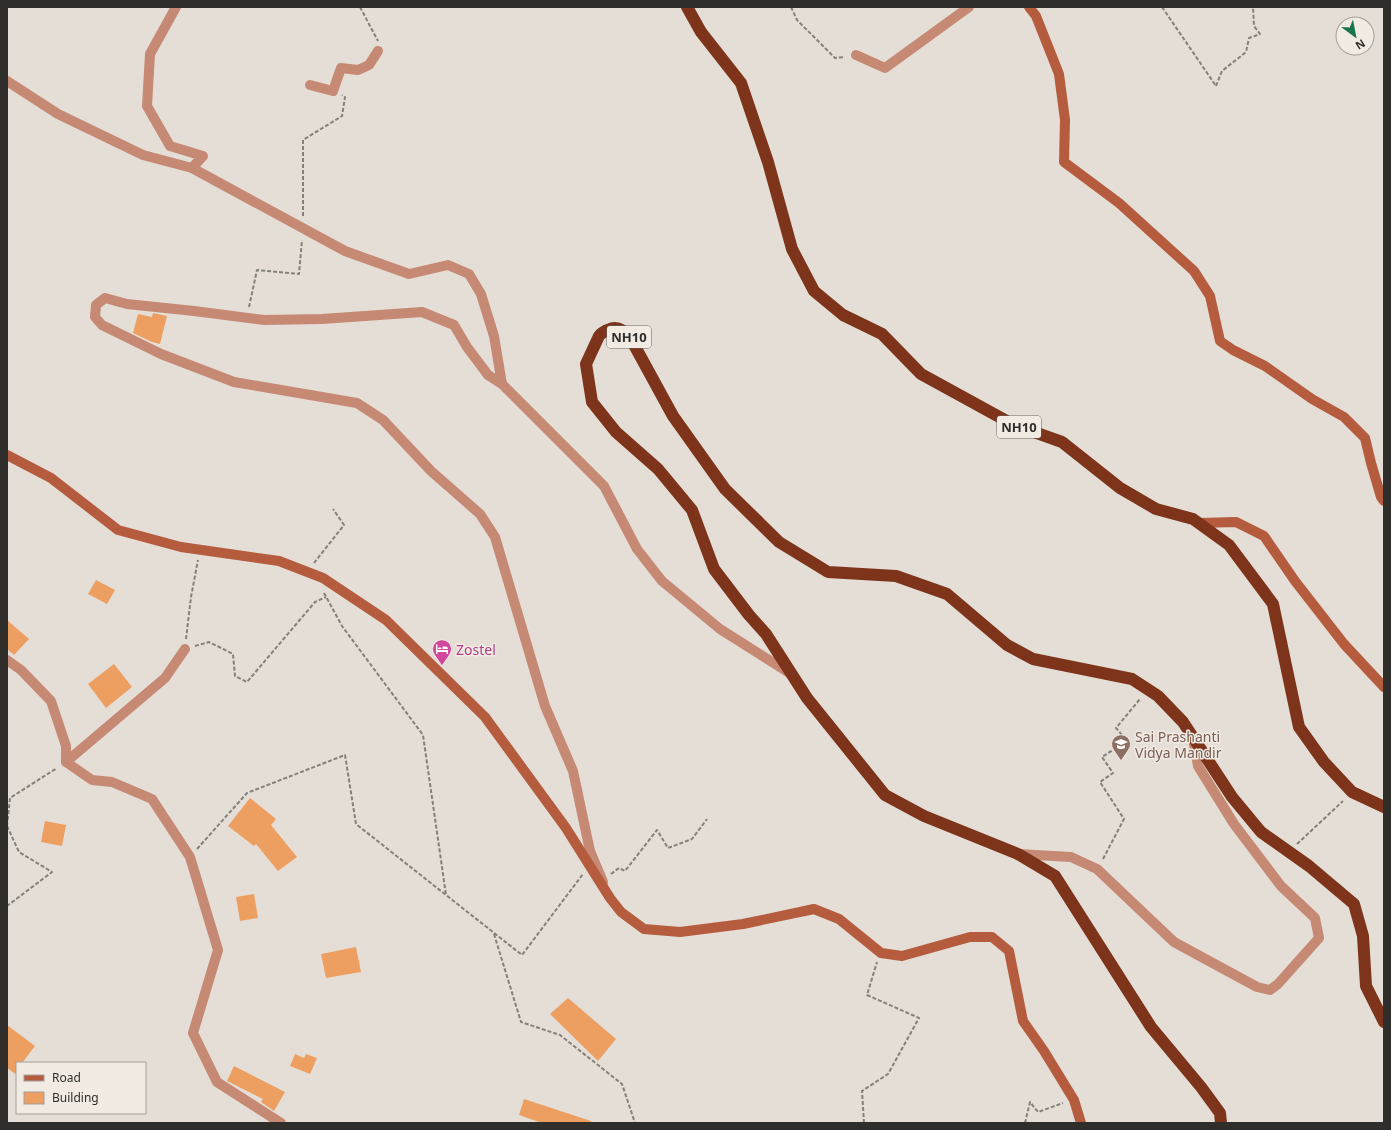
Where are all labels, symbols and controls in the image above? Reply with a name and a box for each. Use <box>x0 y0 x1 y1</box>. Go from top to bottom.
north arrow <box>1335 16 1375 56</box>
text: N <box>1353 36 1368 54</box>
road number: NH10 <box>607 326 651 348</box>
road number: NH10 <box>997 416 1041 438</box>
hotel icon: Zostel <box>431 638 453 666</box>
place label: Zostel <box>456 640 496 659</box>
place label: Sai Prashanti Vidya Mandir <box>1135 727 1222 762</box>
school or university icon: Sai Prashanti Vidya Mandir <box>1110 733 1132 761</box>
legend <box>16 1062 146 1114</box>
text: Road <box>52 1069 81 1086</box>
text: Building <box>52 1089 99 1106</box>

